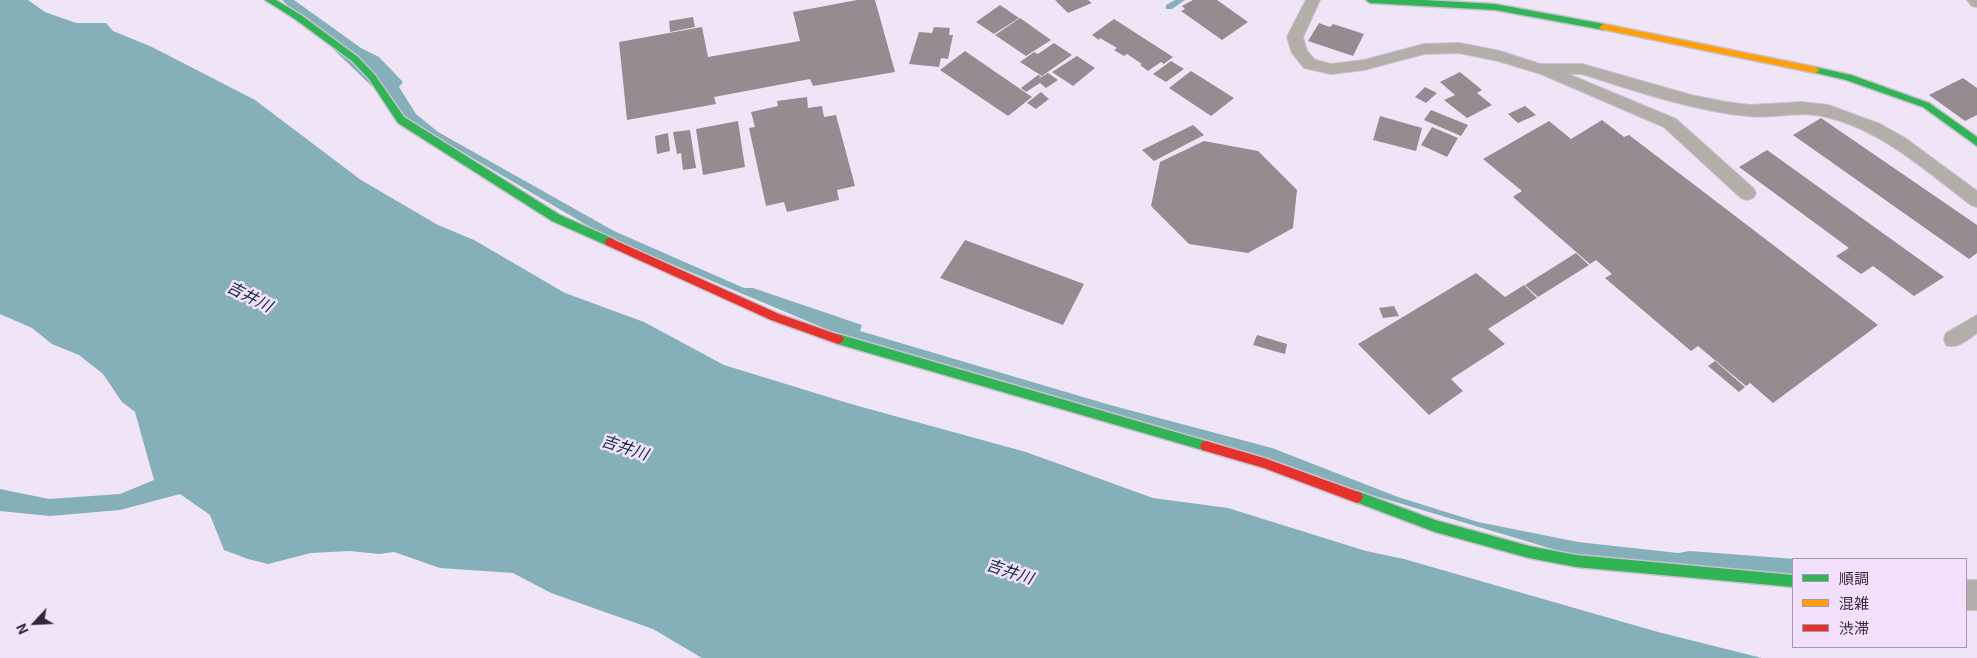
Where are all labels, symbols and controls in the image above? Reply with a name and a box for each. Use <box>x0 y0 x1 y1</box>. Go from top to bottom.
water label: 吉井川 <box>224 277 276 315</box>
water label: 吉井川 <box>599 430 651 464</box>
water label: 吉井川 <box>984 554 1036 588</box>
legend <box>1792 558 1967 648</box>
text: 順調 <box>1839 567 1869 588</box>
text: 混雑 <box>1839 592 1869 613</box>
north arrow <box>10 598 60 648</box>
text: 渋滞 <box>1839 617 1869 638</box>
text: N <box>10 620 33 638</box>

